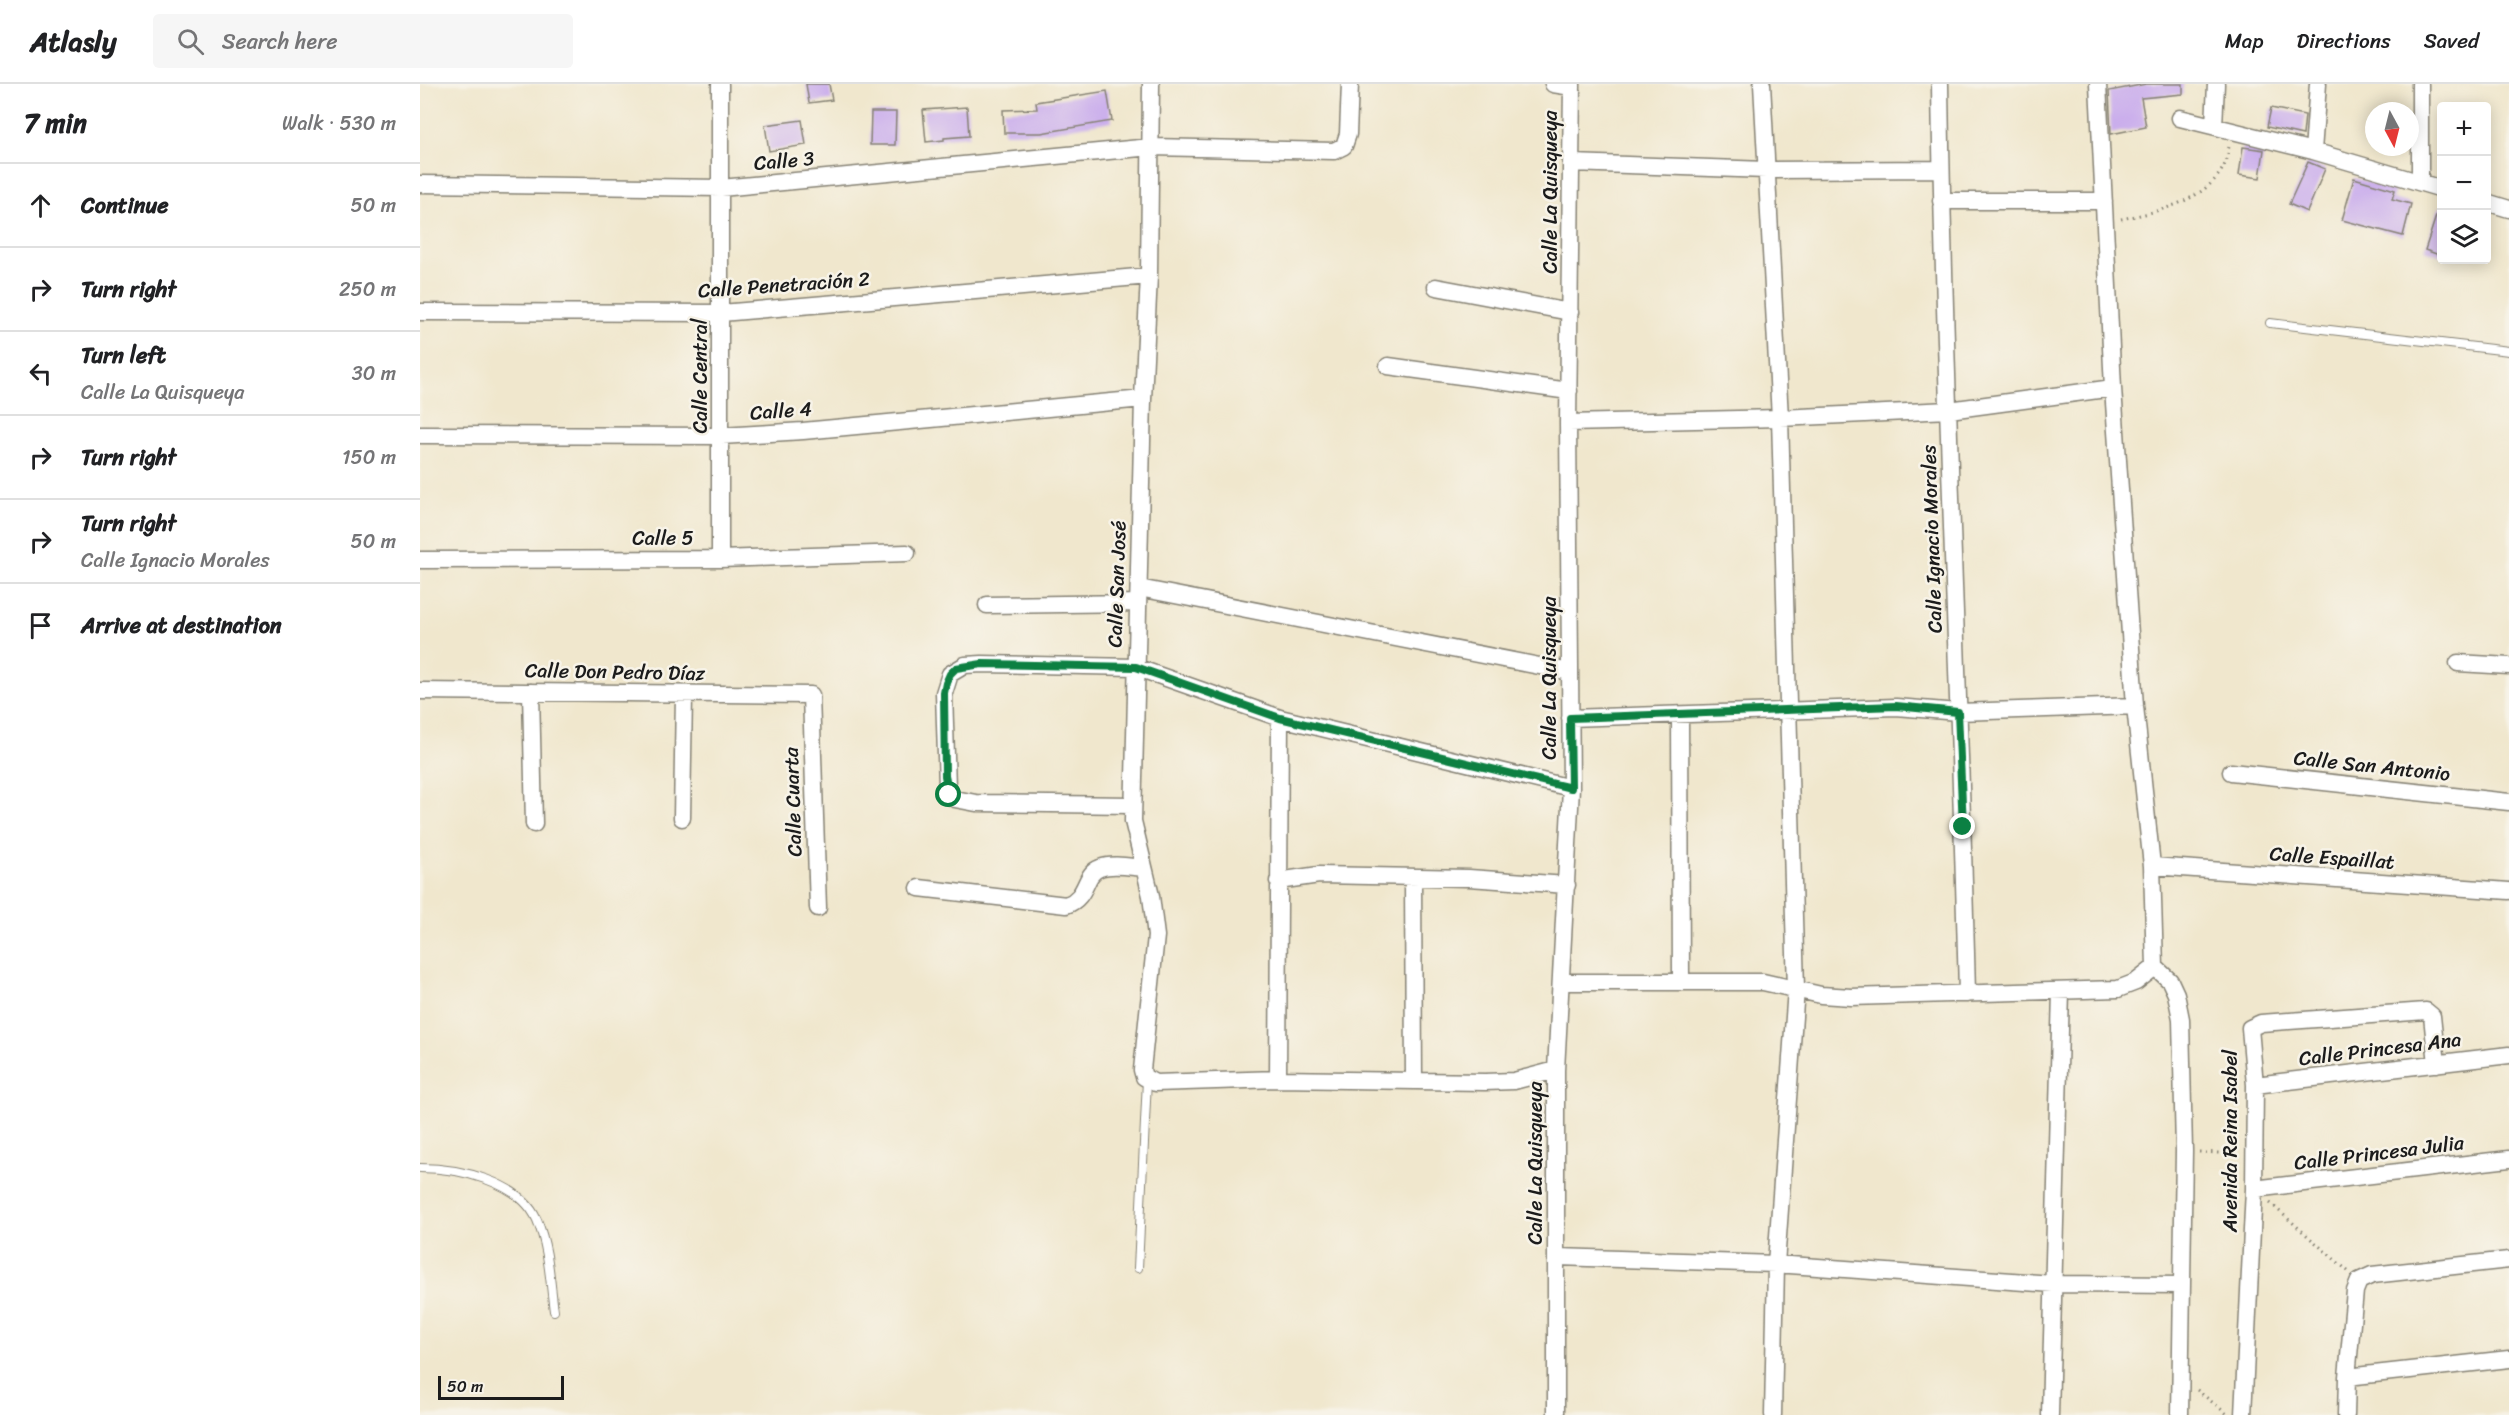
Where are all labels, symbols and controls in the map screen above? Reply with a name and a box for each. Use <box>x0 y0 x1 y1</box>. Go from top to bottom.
search box <box>153 14 573 68</box>
text: Atlasly <box>30 17 117 66</box>
text: Search here <box>222 22 338 61</box>
text: Map <box>2225 22 2263 60</box>
text: Directions <box>2296 22 2391 60</box>
text: Saved <box>2424 22 2479 60</box>
icon: search <box>174 25 207 58</box>
text: 7 min <box>24 100 87 146</box>
north arrow <box>2365 102 2419 156</box>
map controls <box>2437 102 2491 264</box>
button: + <box>2437 102 2491 156</box>
text: Walk · 530 m <box>282 106 396 141</box>
street label: Calle La Quisqueya <box>1533 109 1568 274</box>
street label: Calle 3 <box>752 141 816 181</box>
button: − <box>2437 156 2491 210</box>
text: Continue <box>81 186 169 225</box>
text: 50 m <box>351 188 396 223</box>
icon: ahead <box>24 189 57 222</box>
button: layers <box>2437 210 2491 264</box>
street label: Calle Penetración 2 <box>697 262 872 308</box>
text: Turn right <box>81 270 176 309</box>
text: 250 m <box>339 272 396 307</box>
icon: right <box>24 273 57 306</box>
street label: Calle Central <box>683 318 718 434</box>
text: Turn left <box>81 336 166 375</box>
text: 30 m <box>352 356 396 391</box>
icon: left <box>24 357 57 390</box>
text: Calle La Quisqueya <box>81 375 244 410</box>
street label: Calle 4 <box>749 391 813 431</box>
text: Turn right <box>81 438 176 477</box>
text: 150 m <box>342 440 396 475</box>
icon: right <box>24 441 57 474</box>
street label: Calle Ignacio Morales <box>1911 443 1953 634</box>
text: Turn right <box>81 504 176 543</box>
street label: Calle San José <box>1097 520 1137 648</box>
street label: Calle 5 <box>632 521 694 556</box>
text: 50 m <box>351 524 396 559</box>
icon: right <box>24 525 57 558</box>
text: Calle Ignacio Morales <box>81 543 270 578</box>
street label: Calle La Quisqueya <box>1532 595 1567 760</box>
text: Arrive at destination <box>81 606 282 645</box>
icon: arrive <box>24 609 57 642</box>
street label: Calle Don Pedro Díaz <box>525 653 706 691</box>
street label: Calle San Antonio <box>2292 740 2452 792</box>
street label: Calle Cuarta <box>774 746 812 857</box>
route start <box>935 781 961 807</box>
route end <box>1949 813 1975 839</box>
street label: Calle Espaillat <box>2268 836 2396 880</box>
street label: Calle Princesa Ana <box>2297 1022 2463 1076</box>
street label: Avenida Reina Isabel <box>2213 1048 2248 1233</box>
street label: Calle La Quisqueya <box>1518 1080 1553 1245</box>
street label: Calle Princesa Julia <box>2292 1125 2467 1181</box>
text: 50 m <box>447 1372 483 1401</box>
scale bar <box>438 1373 564 1400</box>

